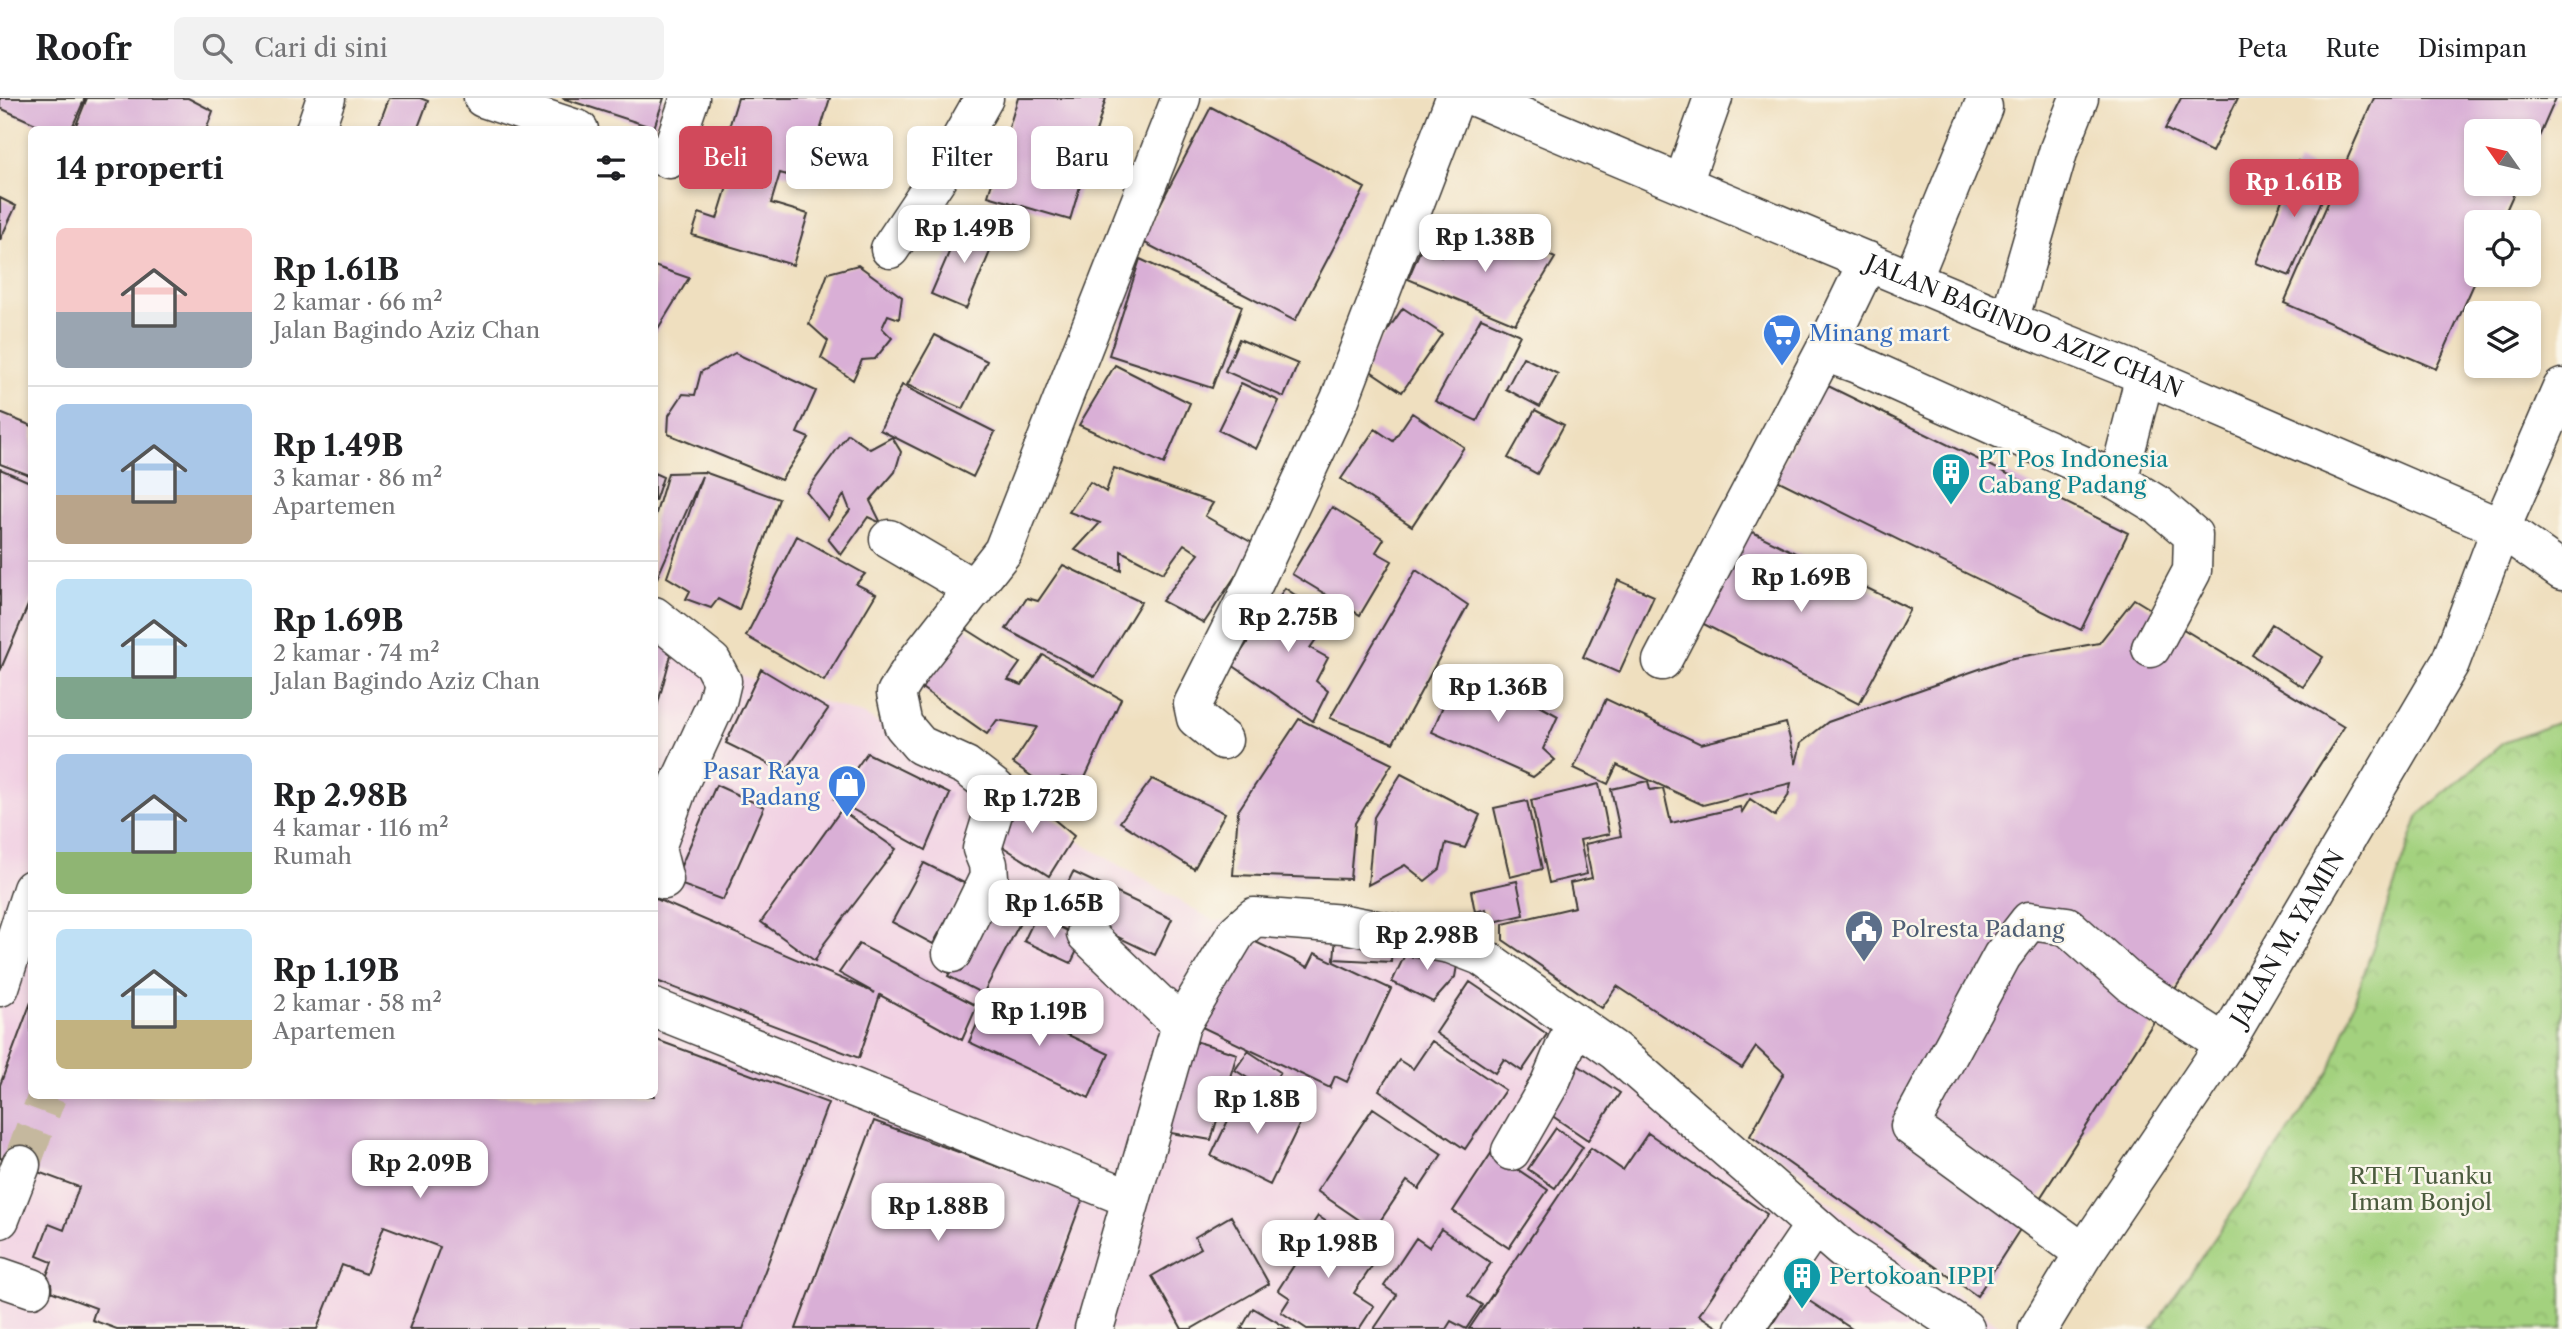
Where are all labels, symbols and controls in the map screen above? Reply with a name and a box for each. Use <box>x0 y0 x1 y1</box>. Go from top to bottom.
search box <box>174 17 664 80</box>
text: Roofr <box>35 28 132 69</box>
icon: search <box>198 29 236 67</box>
text: Cari di sini <box>254 32 388 64</box>
text: Peta <box>2238 34 2287 63</box>
text: Rute <box>2325 34 2380 63</box>
text: Disimpan <box>2418 34 2527 63</box>
north arrow <box>2464 119 2541 196</box>
map controls <box>2464 119 2541 378</box>
chip: Beli <box>679 126 772 189</box>
chip: Sewa <box>786 126 893 189</box>
chip: Filter <box>907 126 1017 189</box>
chip: Baru <box>1031 126 1133 189</box>
icon: filters <box>592 149 630 187</box>
text: 14 properti <box>56 150 224 187</box>
pin: Rp 1.61B <box>2222 159 2366 219</box>
text: Rp 1.61B <box>2246 168 2342 196</box>
pin: Rp 1.49B <box>892 206 1036 265</box>
button: locate <box>2464 210 2541 287</box>
text: Rp 1.49B <box>914 214 1014 242</box>
pin: Rp 1.38B <box>1413 214 1557 274</box>
text: Rp 1.38B <box>1435 223 1535 251</box>
street label: JALAN BAGINDO AZIZ CHAN <box>1859 247 2187 404</box>
text: Rp 1.61B <box>273 251 399 288</box>
icon: home <box>112 256 196 340</box>
text: 2 kamar · 66 m² <box>273 288 443 316</box>
button: layers <box>2464 301 2541 378</box>
supermarket icon: Minang mart <box>1761 312 1803 367</box>
text: Jalan Bagindo Aziz Chan <box>273 316 540 344</box>
place label: Minang mart <box>1809 319 1950 347</box>
text: Rp 1.49B <box>273 427 404 464</box>
icon: home <box>112 432 196 516</box>
place label: PT Pos Indonesia Cabang Padang <box>1978 445 2169 499</box>
building icon: PT Pos Indonesia Cabang Padang <box>1930 451 1972 506</box>
text: 3 kamar · 86 m² <box>273 464 442 492</box>
text: Apartemen <box>273 492 396 520</box>
pin: Rp 1.69B <box>1729 554 1873 614</box>
text: Rp 1.69B <box>1751 563 1851 591</box>
pin: Rp 2.75B <box>1216 594 1360 654</box>
text: Rp 1.69B <box>273 602 404 639</box>
text: Rp 2.75B <box>1238 603 1338 631</box>
icon: home <box>112 607 196 691</box>
text: 2 kamar · 74 m² <box>273 639 440 667</box>
pin: Rp 1.36B <box>1426 664 1570 724</box>
text: Jalan Bagindo Aziz Chan <box>273 667 540 695</box>
text: Rp 1.36B <box>1448 673 1548 701</box>
place label: Pasar Raya Padang <box>703 757 821 811</box>
shop icon: Pasar Raya Padang <box>826 763 868 818</box>
pin: Rp 1.72B <box>960 776 1104 835</box>
text: Rp 2.98B <box>273 777 408 814</box>
icon: home <box>112 782 196 866</box>
text: Rp 1.72B <box>983 784 1081 812</box>
text: 4 kamar · 116 m² <box>273 814 449 842</box>
text: Rumah <box>273 842 352 870</box>
street label: JALAN M. YAMIN <box>2223 845 2350 1034</box>
pin: Rp 1.65B <box>982 880 1126 940</box>
text: Rp 1.65B <box>1004 889 1104 917</box>
public building icon: Polresta Padang <box>1843 908 1885 963</box>
pin: Rp 2.98B <box>1355 912 1499 972</box>
place label: Polresta Padang <box>1891 915 2065 943</box>
text: Rp 2.98B <box>1375 921 1479 949</box>
text: Rp 1.19B <box>273 952 399 989</box>
icon: home <box>112 957 196 1041</box>
pin: Rp 1.19B <box>967 988 1111 1048</box>
text: 2 kamar · 58 m² <box>273 989 442 1017</box>
text: Rp 1.19B <box>991 997 1087 1025</box>
text: Apartemen <box>273 1017 396 1045</box>
pin: Rp 1.8B <box>1192 1076 1322 1136</box>
text: Rp 1.8B <box>1214 1085 1300 1113</box>
pin: Rp 2.09B <box>348 1140 492 1200</box>
text: Rp 2.09B <box>368 1149 472 1177</box>
park label: RTH Tuanku Imam Bonjol <box>2349 1162 2493 1216</box>
pin: Rp 1.88B <box>866 1184 1010 1243</box>
text: Rp 1.88B <box>887 1192 989 1220</box>
pin: Rp 1.98B <box>1256 1220 1400 1280</box>
text: Rp 1.98B <box>1278 1229 1378 1257</box>
building icon: Pertokoan IPPI <box>1781 1255 1823 1310</box>
place label: Pertokoan IPPI <box>1829 1262 1995 1290</box>

